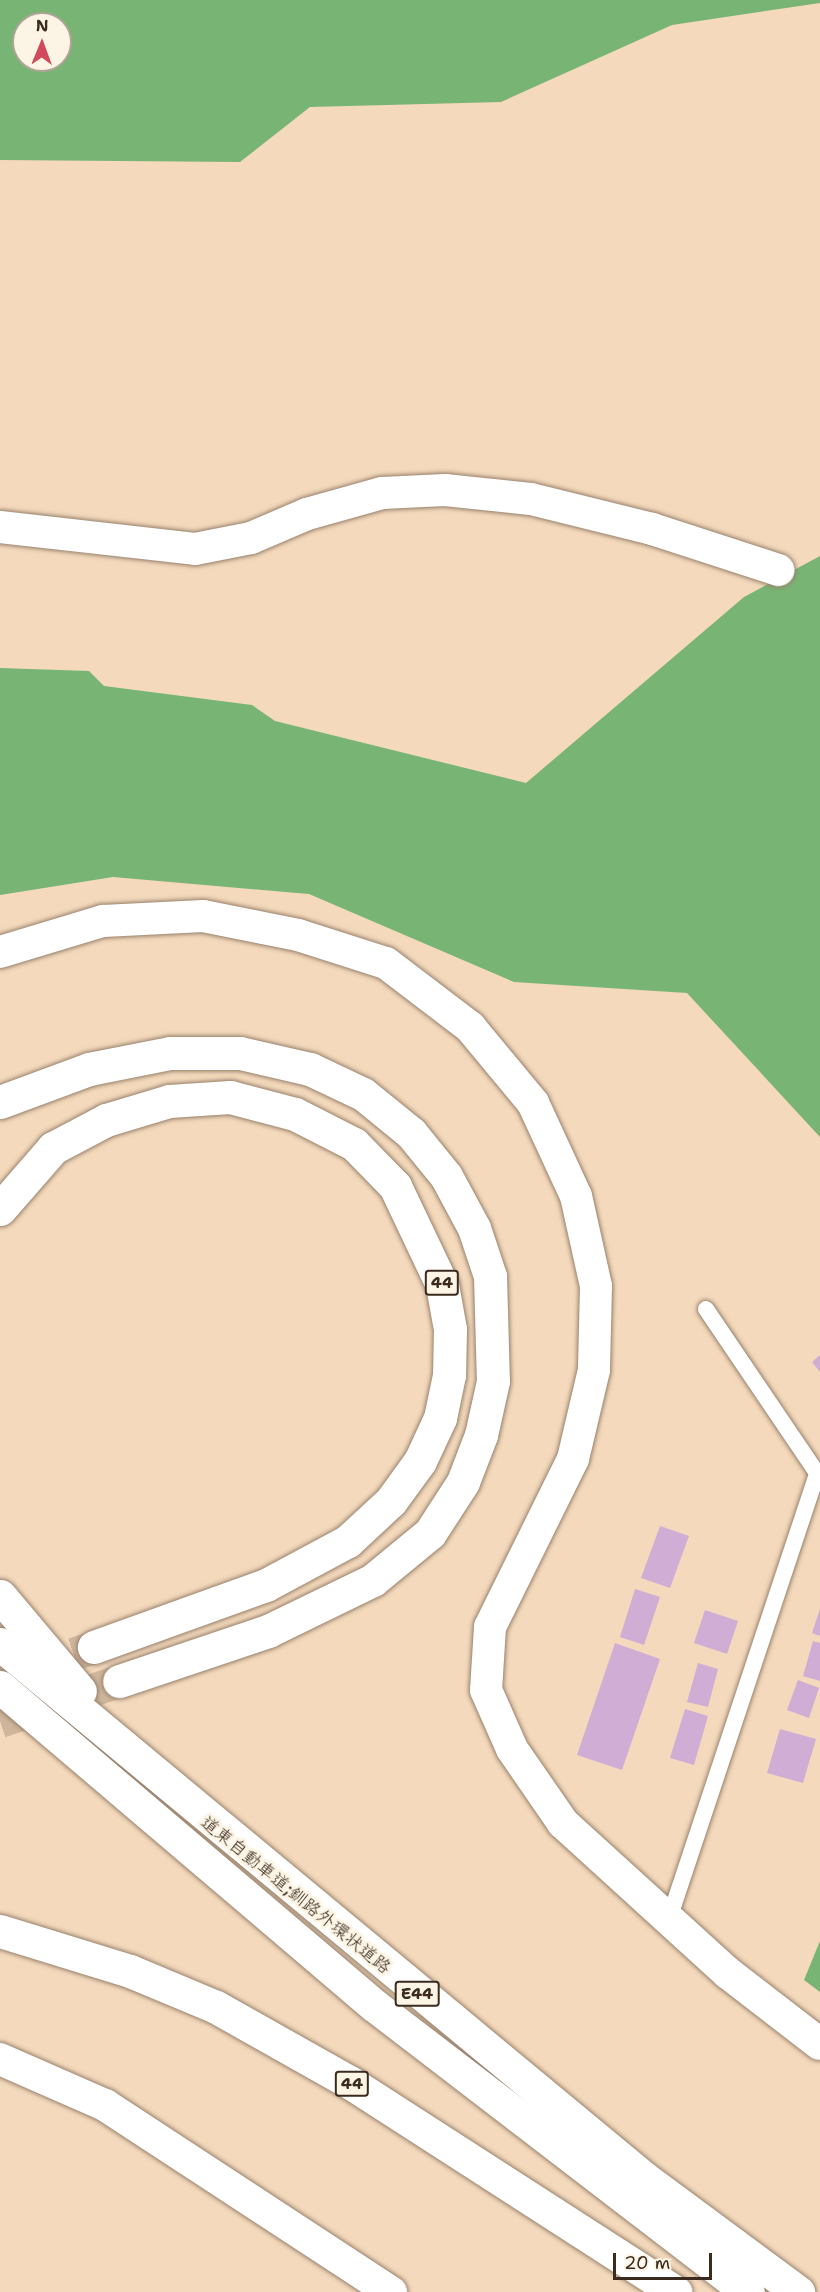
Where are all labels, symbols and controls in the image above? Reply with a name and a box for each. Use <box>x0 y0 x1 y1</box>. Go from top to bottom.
north arrow <box>12 12 72 72</box>
text: N <box>36 15 49 36</box>
road number: 44 <box>424 1270 460 1296</box>
street label: 道東自動車道;釧路外環状道路 <box>196 1811 396 1979</box>
road number: E44 <box>394 1981 440 2007</box>
road number: 44 <box>334 2071 370 2097</box>
scale bar <box>616 2241 715 2279</box>
text: 20 m <box>624 2251 670 2275</box>

